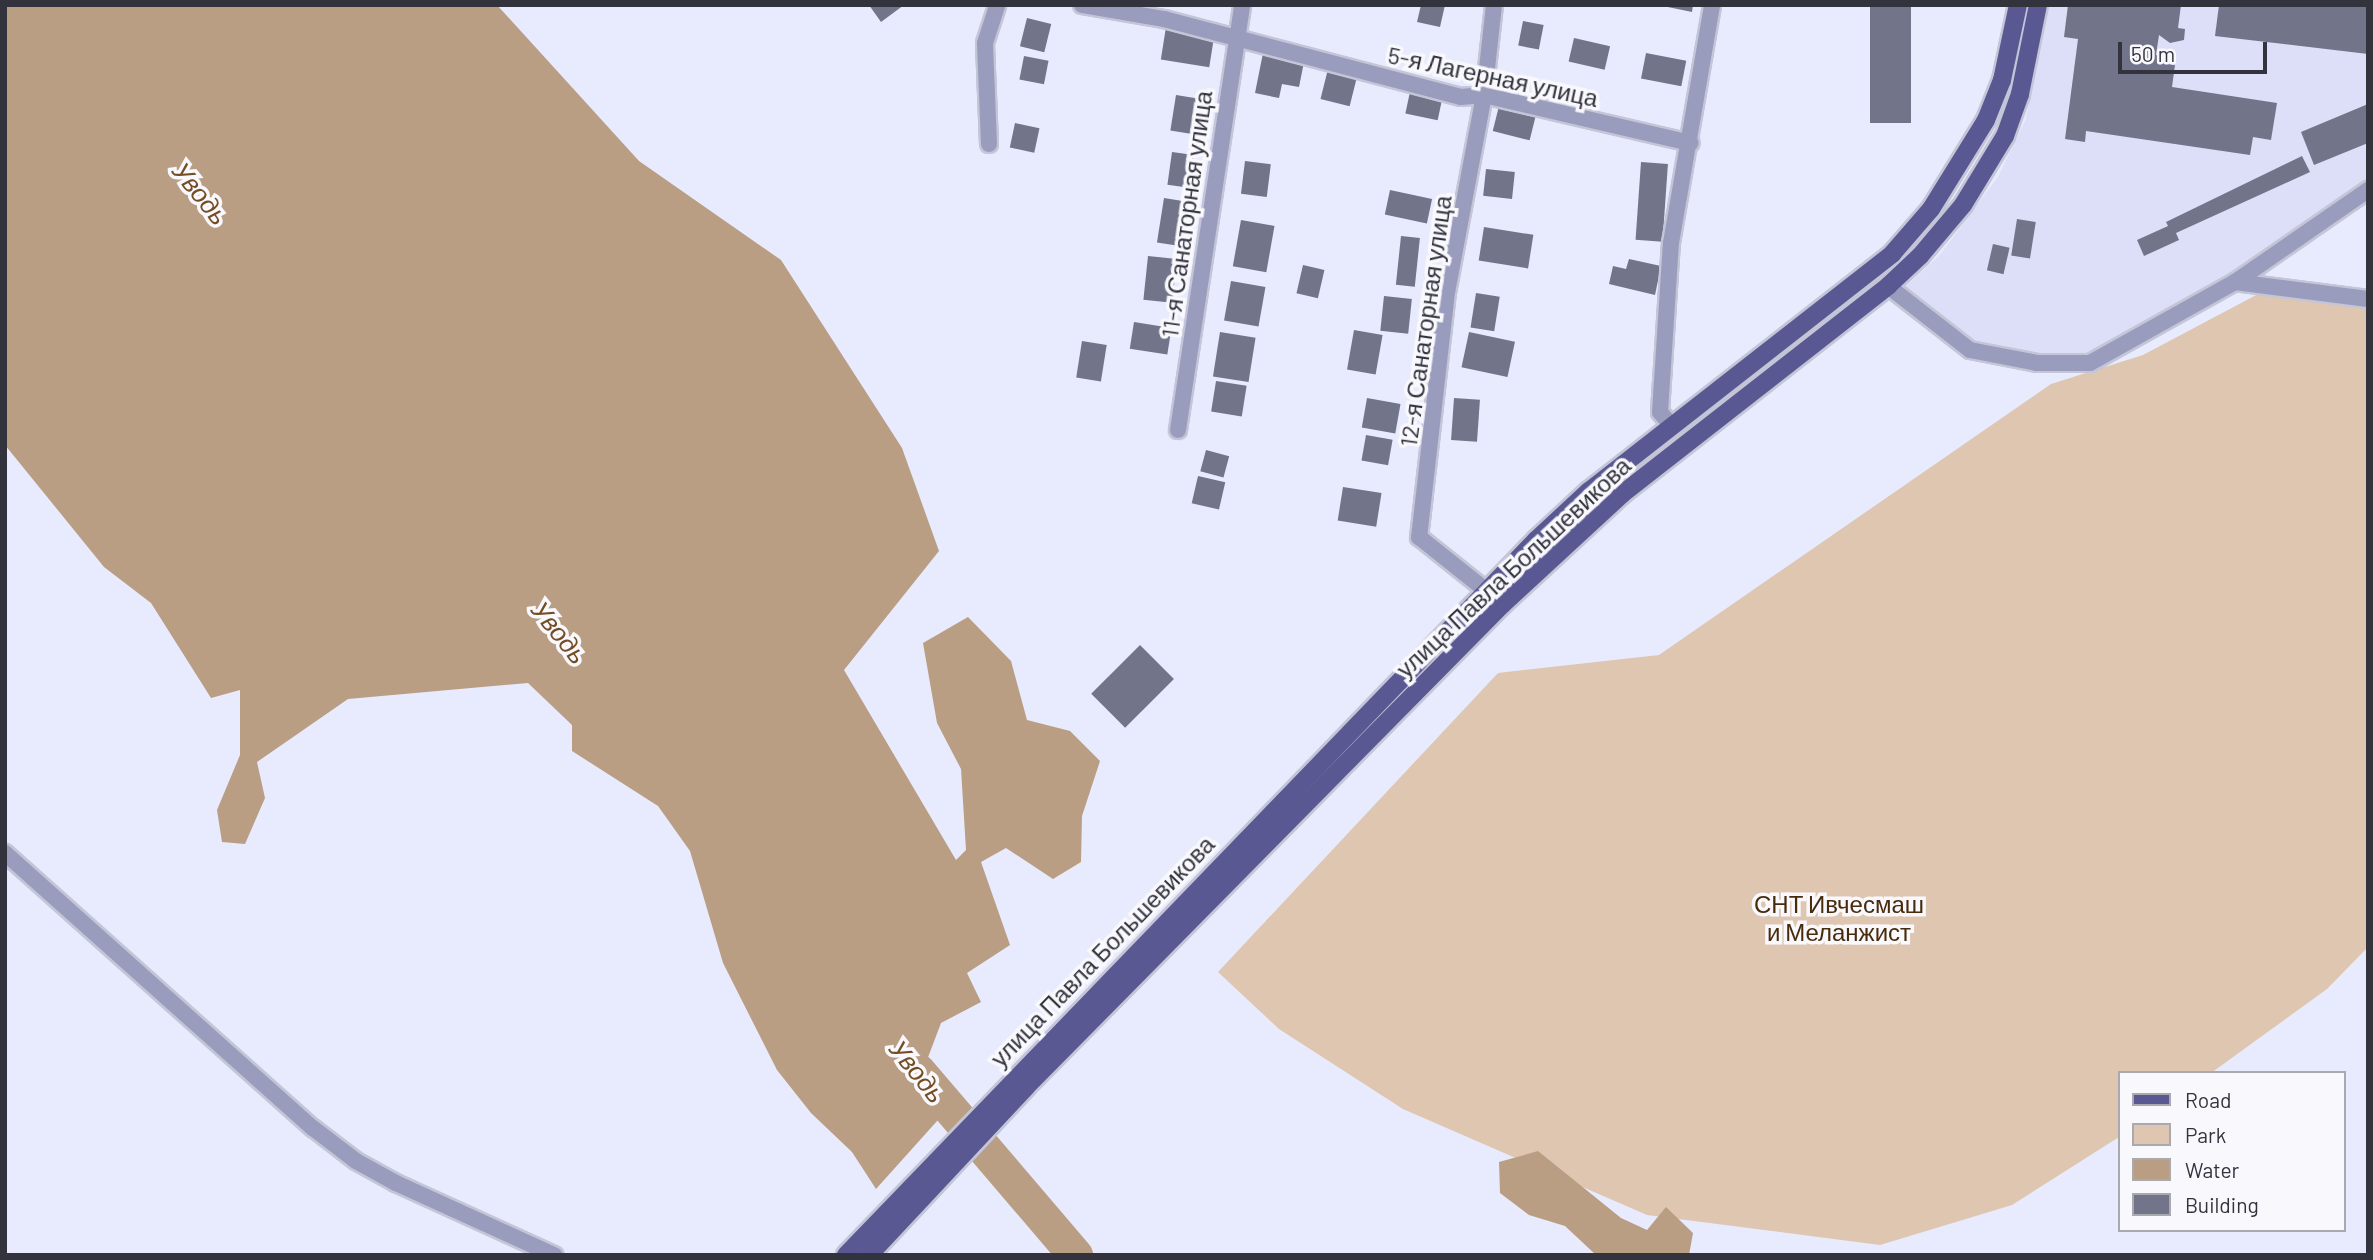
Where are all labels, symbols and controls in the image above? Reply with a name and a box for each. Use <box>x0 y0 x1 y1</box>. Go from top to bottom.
scale bar <box>2121 28 2270 72</box>
street label: 5-я Лагерная улица <box>1385 40 1601 112</box>
text: 50 m <box>2131 41 2175 66</box>
street label: 11-я Санаторная улица <box>1154 89 1218 339</box>
water label: Уводь <box>166 155 236 231</box>
street label: 12-я Санаторная улица <box>1393 194 1457 448</box>
street label: улица Павла Большевикова <box>1390 451 1636 683</box>
water label: Уводь <box>525 594 595 670</box>
street label: улица Павла Большевикова <box>984 830 1220 1072</box>
park label: СНТ Ивчесмаш и Меланжист <box>1754 890 1924 946</box>
water label: Уводь <box>883 1033 953 1109</box>
legend <box>2118 1071 2345 1232</box>
text: Road <box>2185 1087 2231 1112</box>
text: Park <box>2185 1122 2226 1147</box>
text: Water <box>2185 1157 2239 1182</box>
text: Building <box>2185 1192 2259 1217</box>

